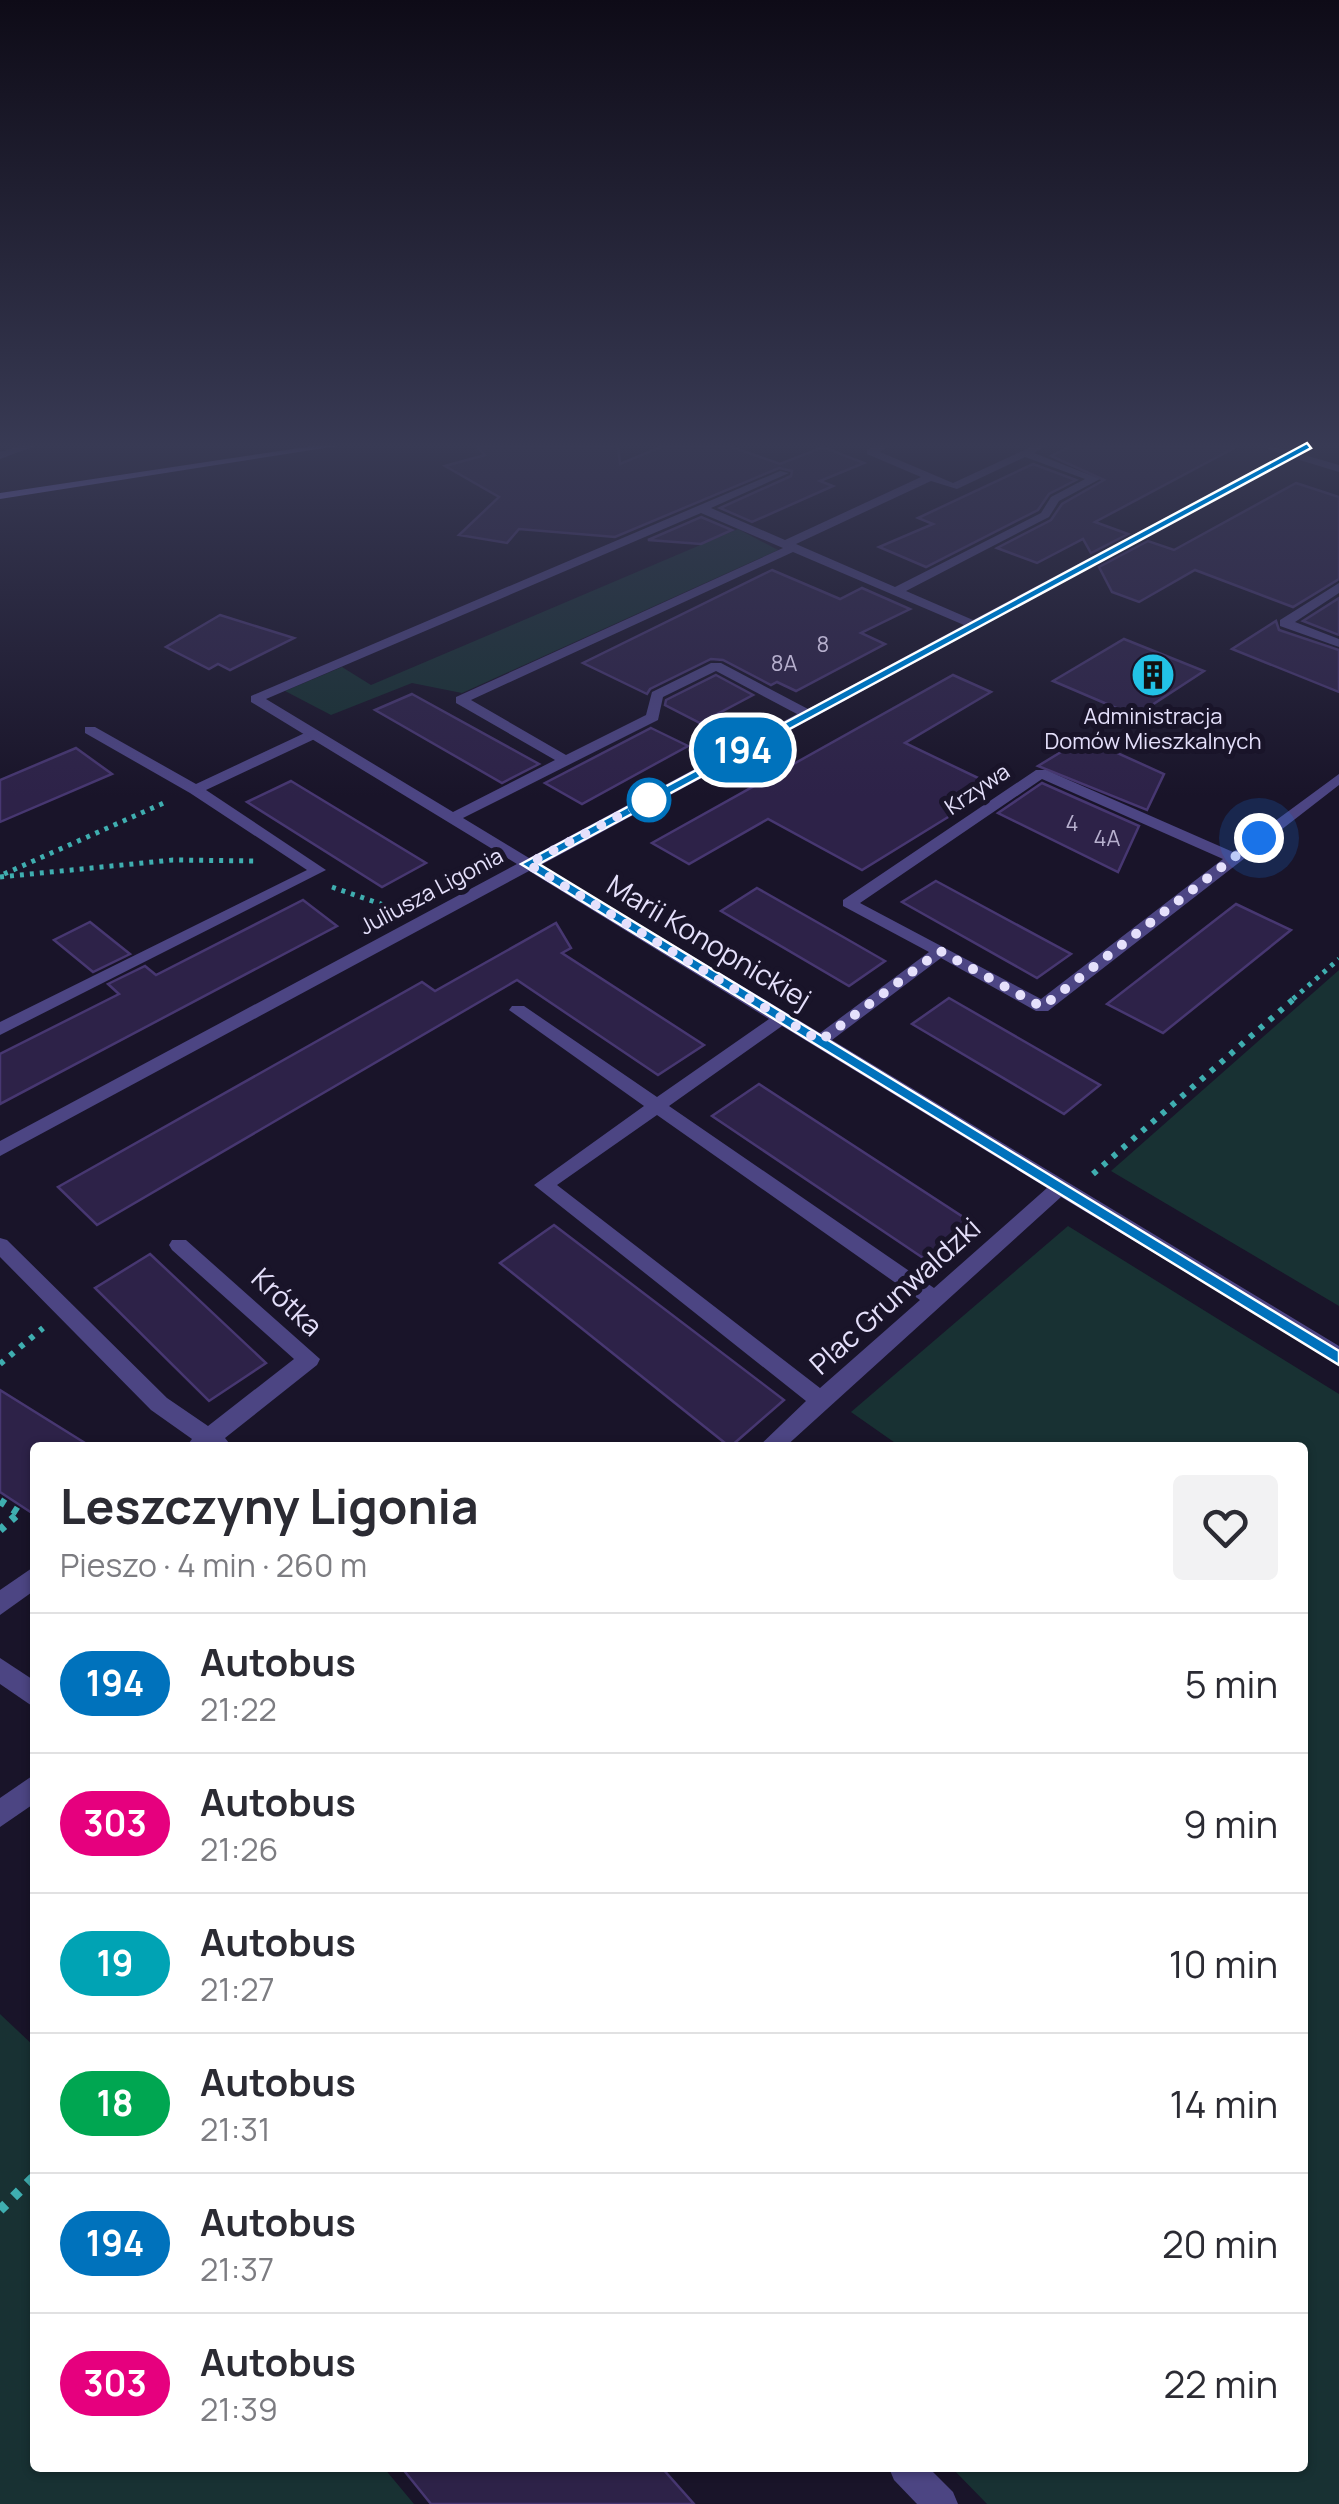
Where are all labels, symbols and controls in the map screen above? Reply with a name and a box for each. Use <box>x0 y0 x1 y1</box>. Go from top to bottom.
house number: 8 <box>817 629 829 659</box>
house number: 8A <box>771 648 797 678</box>
building icon: Administracja Domów Mieszkalnych <box>1130 652 1176 698</box>
place label: Administracja Domów Mieszkalnych <box>1044 701 1262 756</box>
line badge: 194 <box>686 718 800 782</box>
text: 194 <box>714 726 772 774</box>
street label: Krzywa <box>939 756 1015 822</box>
unlabelled marker <box>628 779 670 821</box>
house number: 4 <box>1066 808 1078 838</box>
your location <box>1234 813 1284 863</box>
house number: 4A <box>1093 823 1121 853</box>
street label: Juliusza Ligonia <box>354 841 508 941</box>
street label: Marii Konopnickiej <box>600 865 819 1017</box>
street label: Plac Grunwaldzki <box>801 1208 988 1382</box>
street label: Krótka <box>244 1259 331 1344</box>
text: Leszczyny Ligonia <box>60 1473 479 1538</box>
button: heart <box>1173 1475 1278 1580</box>
text: Pieszo · 4 min · 260 m <box>60 1543 367 1587</box>
text: Autobus <box>200 1635 356 1687</box>
text: 5 min <box>1185 1657 1278 1709</box>
text: 194 <box>86 1659 144 1707</box>
text: 21:22 <box>200 1687 277 1731</box>
text: Autobus <box>200 1775 356 1827</box>
text: 9 min <box>1183 1797 1278 1849</box>
text: 303 <box>83 1799 147 1847</box>
text: 21:26 <box>200 1827 278 1871</box>
text: Autobus <box>200 1915 356 1967</box>
text: 10 min <box>1169 1937 1278 1989</box>
text: 19 <box>96 1939 134 1987</box>
text: 21:27 <box>200 1967 275 2011</box>
text: Autobus <box>200 2055 356 2107</box>
text: 14 min <box>1170 2077 1278 2129</box>
text: 18 <box>97 2079 133 2127</box>
text: 21:31 <box>200 2107 270 2151</box>
text: Autobus <box>200 2195 356 2247</box>
text: 20 min <box>1162 2217 1278 2269</box>
text: 194 <box>86 2219 144 2267</box>
text: 21:37 <box>200 2247 274 2291</box>
text: Autobus <box>200 2335 356 2387</box>
text: 22 min <box>1163 2357 1278 2409</box>
text: 303 <box>83 2359 147 2407</box>
text: 21:39 <box>200 2387 278 2431</box>

